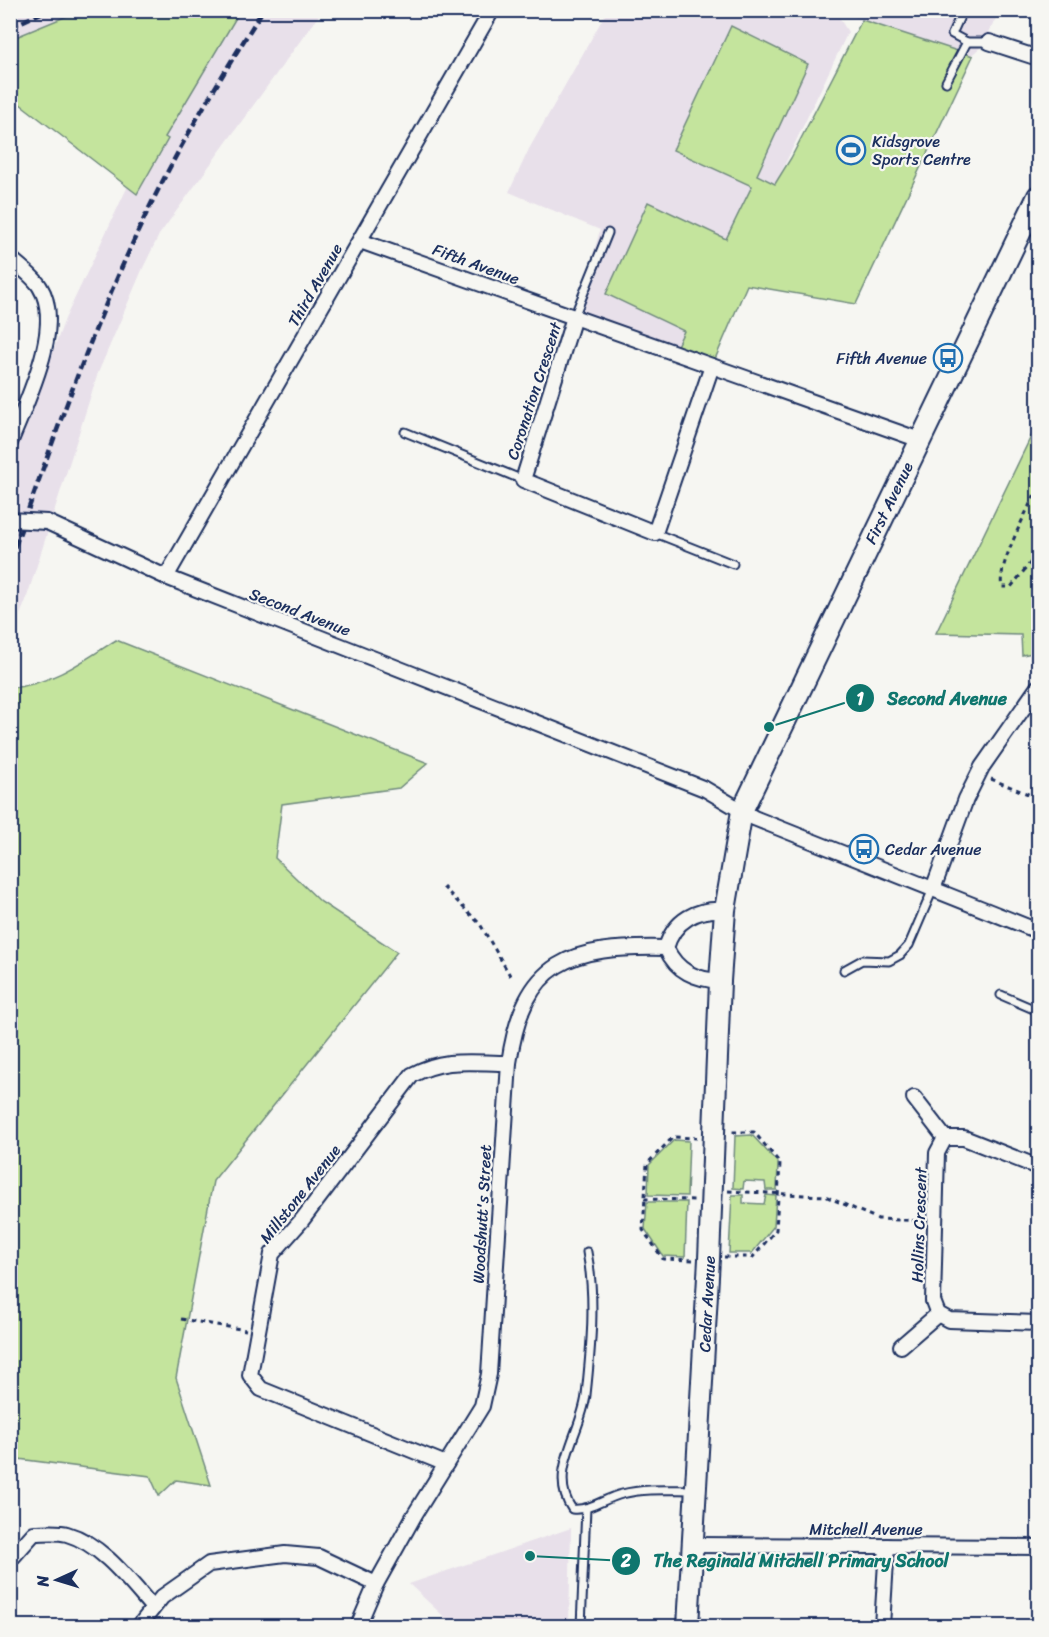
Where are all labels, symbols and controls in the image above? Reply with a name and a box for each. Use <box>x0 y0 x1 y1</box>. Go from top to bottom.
place label: Kidsgrove Sports Centre <box>872 127 971 174</box>
sports icon: Kidsgrove Sports Centre <box>835 134 867 166</box>
street label: Fifth Avenue <box>428 235 524 293</box>
street label: Third Avenue <box>279 238 351 332</box>
street label: Coronation Crescent <box>498 318 570 464</box>
bus stop icon: Fifth Avenue <box>932 342 964 374</box>
place label: Fifth Avenue <box>836 344 927 373</box>
street label: First Avenue <box>857 457 922 549</box>
street label: Second Avenue <box>245 579 355 645</box>
callout: Second Avenue <box>845 680 1019 716</box>
text: 1 <box>856 683 864 715</box>
text: Second Avenue <box>886 683 1008 715</box>
bus stop icon: Cedar Avenue <box>848 833 880 865</box>
place label: Cedar Avenue <box>885 835 981 864</box>
street label: Millstone Avenue <box>252 1138 348 1250</box>
street label: Woodshutt's Street <box>464 1144 500 1284</box>
street label: Hollins Crescent <box>902 1166 936 1283</box>
street label: Cedar Avenue <box>690 1255 724 1353</box>
street label: Mitchell Avenue <box>809 1515 923 1544</box>
callout: The Reginald Mitchell Primary School <box>611 1543 961 1579</box>
text: 2 <box>620 1545 632 1577</box>
text: The Reginald Mitchell Primary School <box>653 1545 950 1577</box>
north arrow <box>27 1550 87 1610</box>
text: N <box>28 1574 57 1589</box>

